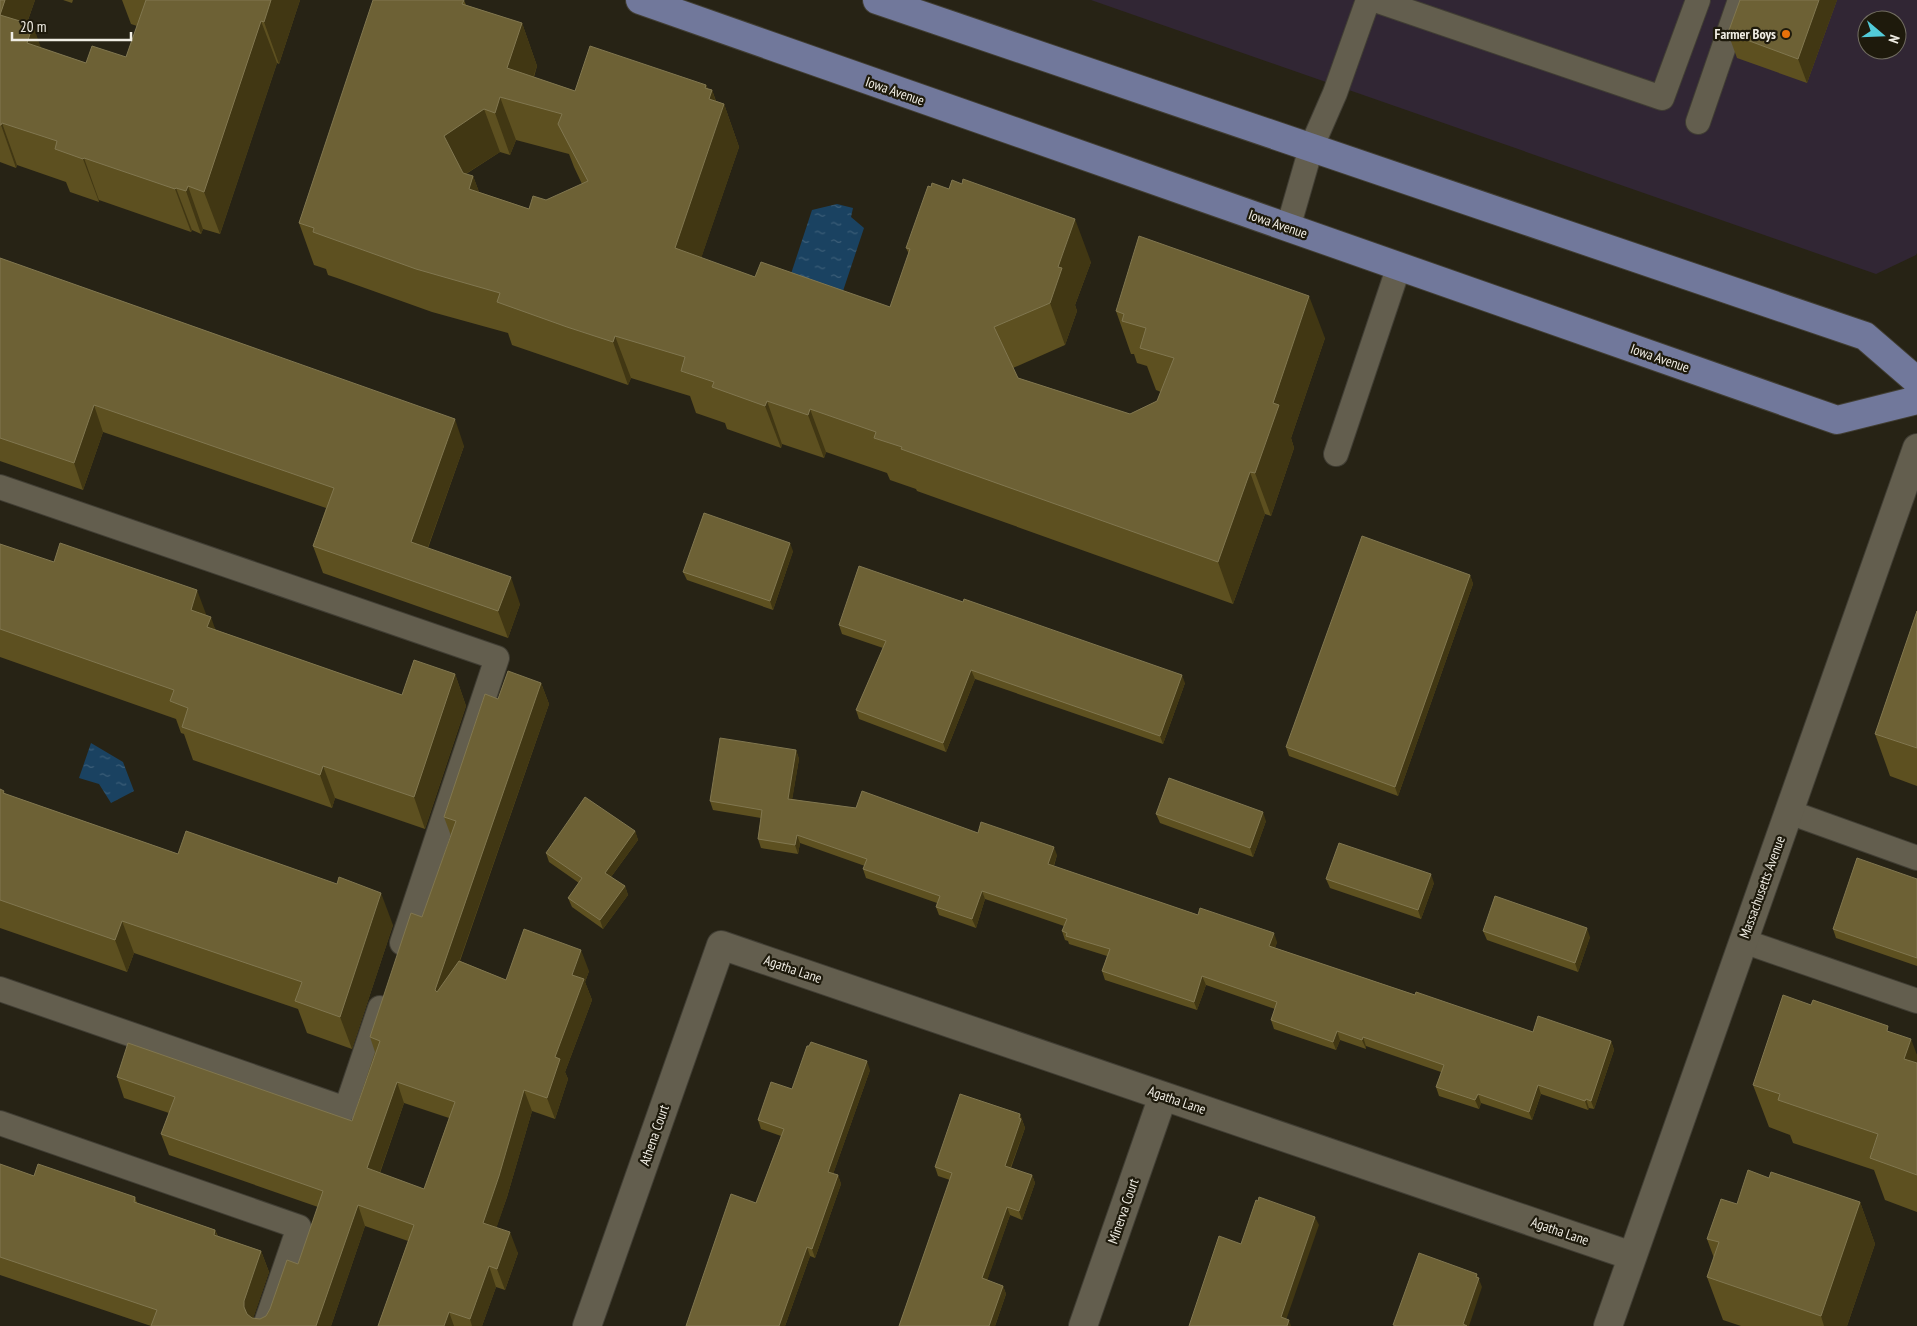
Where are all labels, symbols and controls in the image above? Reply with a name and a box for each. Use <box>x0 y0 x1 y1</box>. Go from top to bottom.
scale bar <box>12 10 131 42</box>
north arrow <box>1857 10 1907 60</box>
text: 20 m <box>20 17 46 36</box>
place label: Farmer Boys <box>1715 25 1776 43</box>
marker: Farmer Boys <box>1780 28 1792 40</box>
text: N <box>1885 33 1904 46</box>
street label: Iowa Avenue <box>863 73 927 110</box>
street label: Iowa Avenue <box>1246 206 1310 243</box>
street label: Iowa Avenue <box>1628 340 1692 377</box>
street label: Massachusetts Avenue <box>1735 833 1789 941</box>
street label: Agatha Lane <box>762 951 824 987</box>
street label: Agatha Lane <box>1146 1082 1208 1118</box>
street label: Athena Court <box>635 1102 673 1168</box>
street label: Minerva Court <box>1103 1176 1143 1246</box>
street label: Agatha Lane <box>1529 1213 1591 1249</box>

